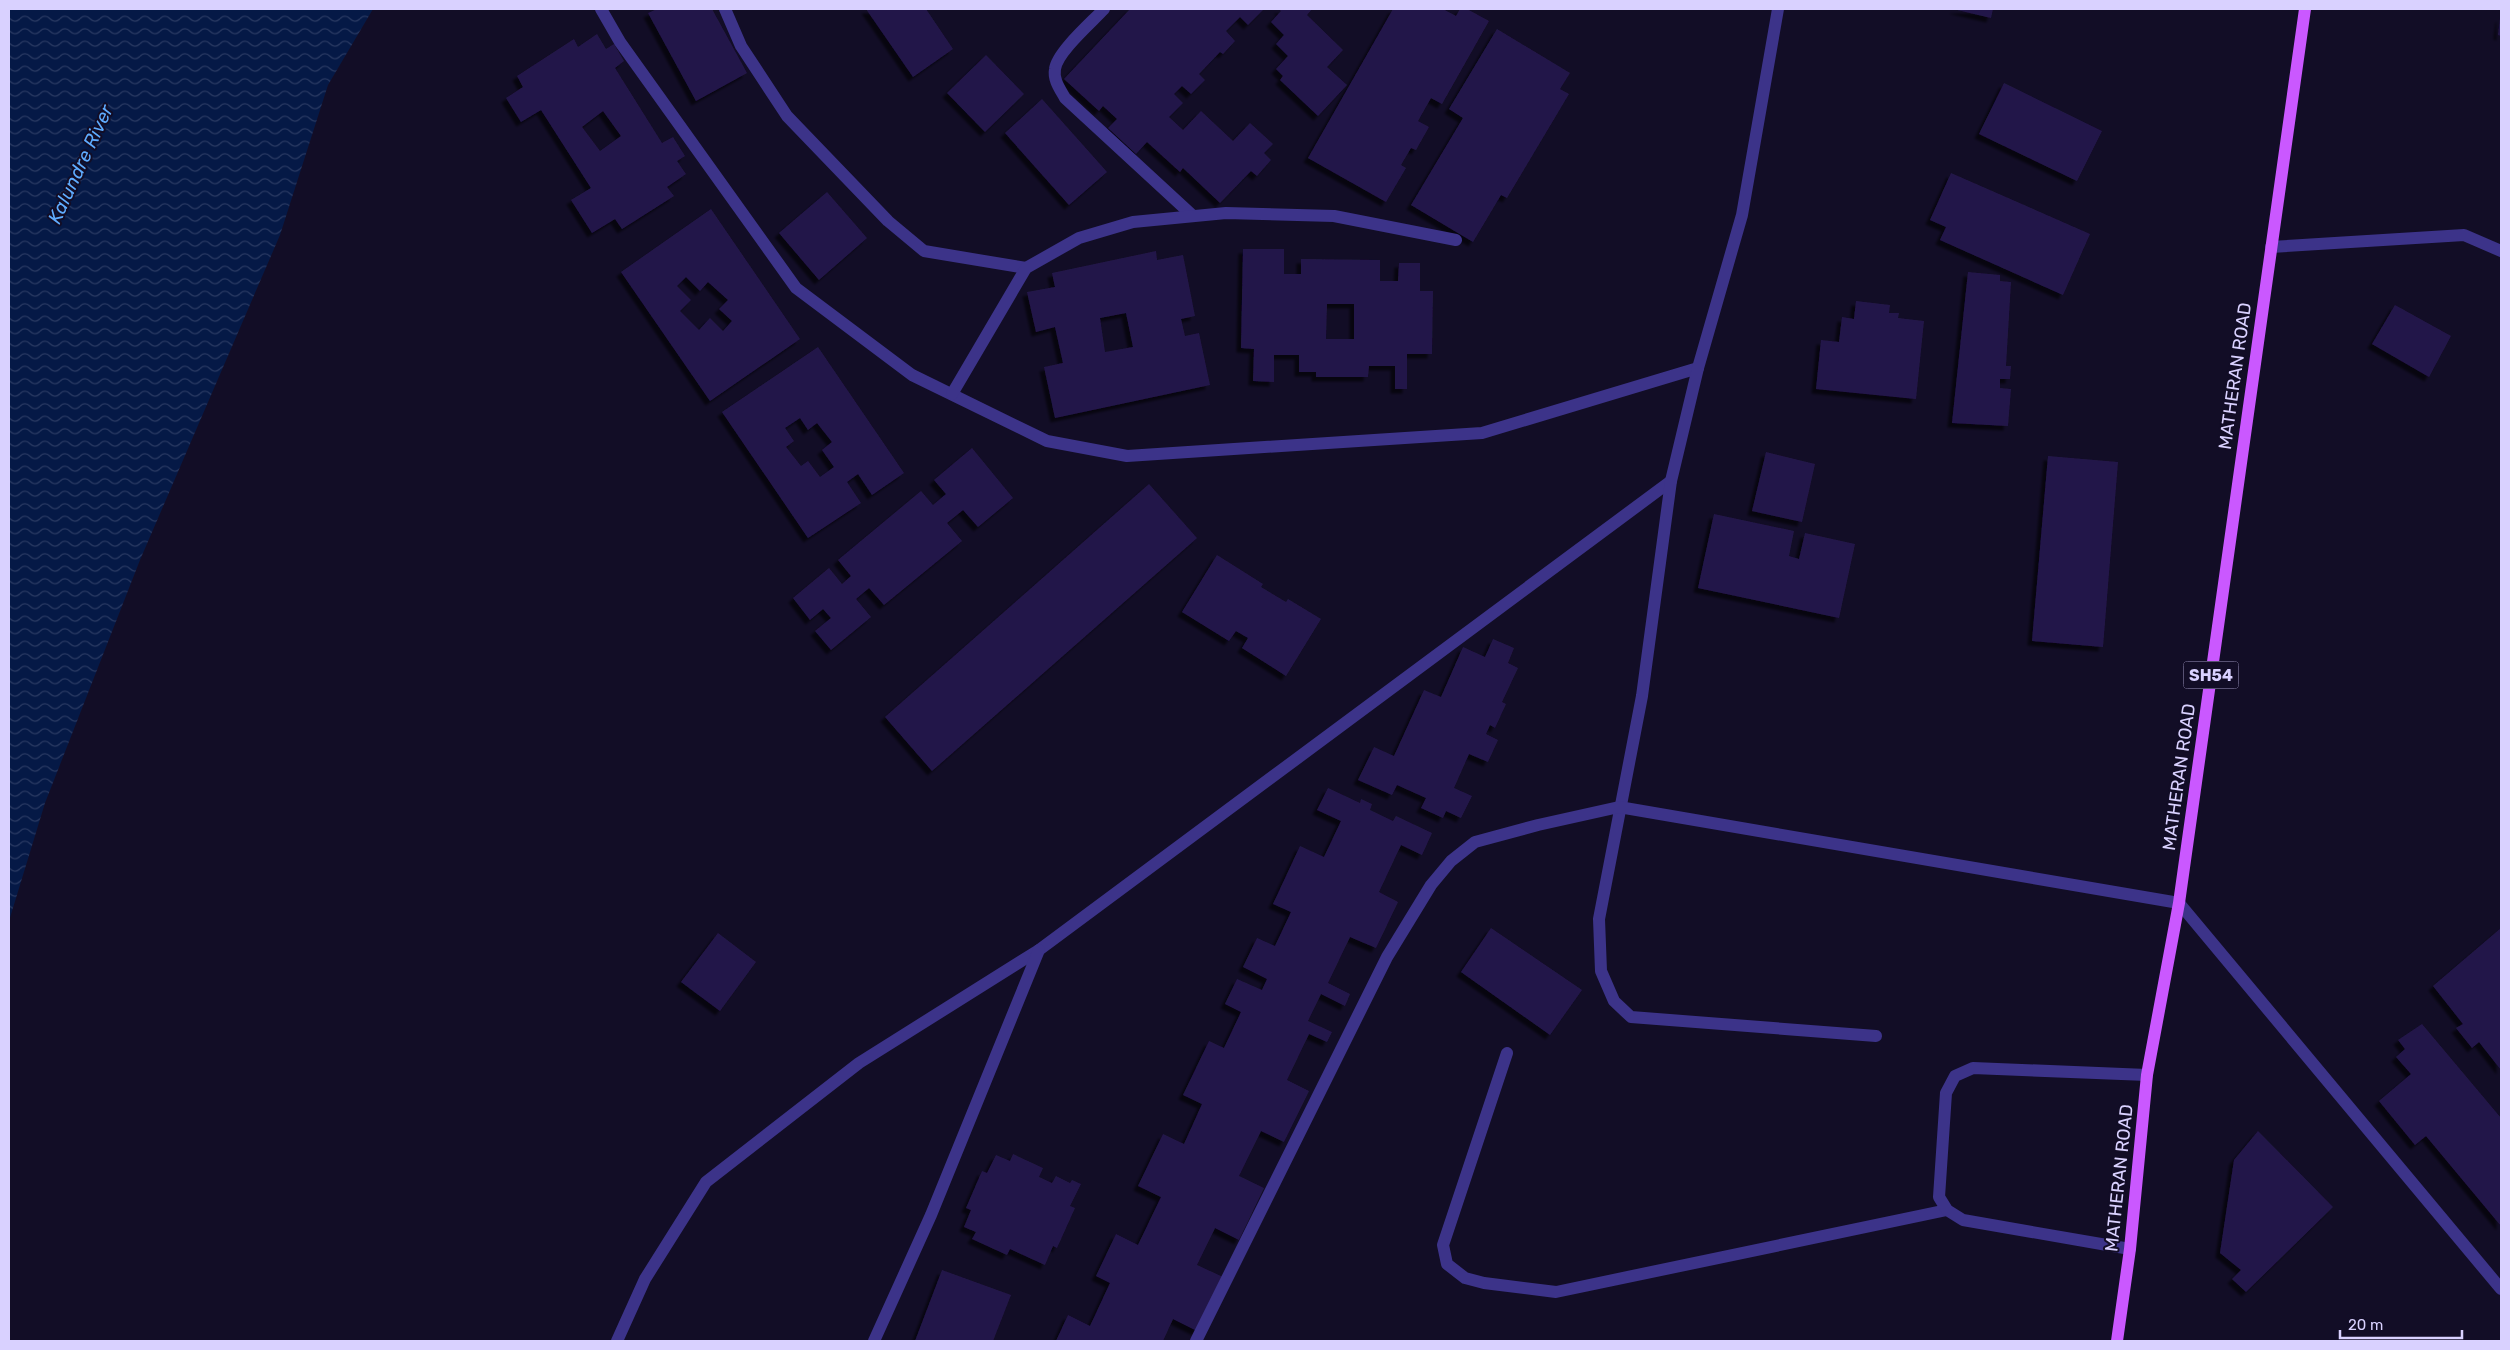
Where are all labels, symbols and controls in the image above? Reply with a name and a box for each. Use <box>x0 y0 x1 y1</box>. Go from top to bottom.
water label: Kalundre River <box>43 100 118 227</box>
street label: MATHERAN ROAD <box>2214 301 2256 451</box>
road number: SH54 <box>2184 662 2238 688</box>
street label: MATHERAN ROAD <box>2158 702 2200 852</box>
street label: MATHERAN ROAD <box>2100 1103 2138 1253</box>
scale bar <box>2340 1308 2462 1340</box>
text: 20 m <box>2348 1316 2383 1334</box>

